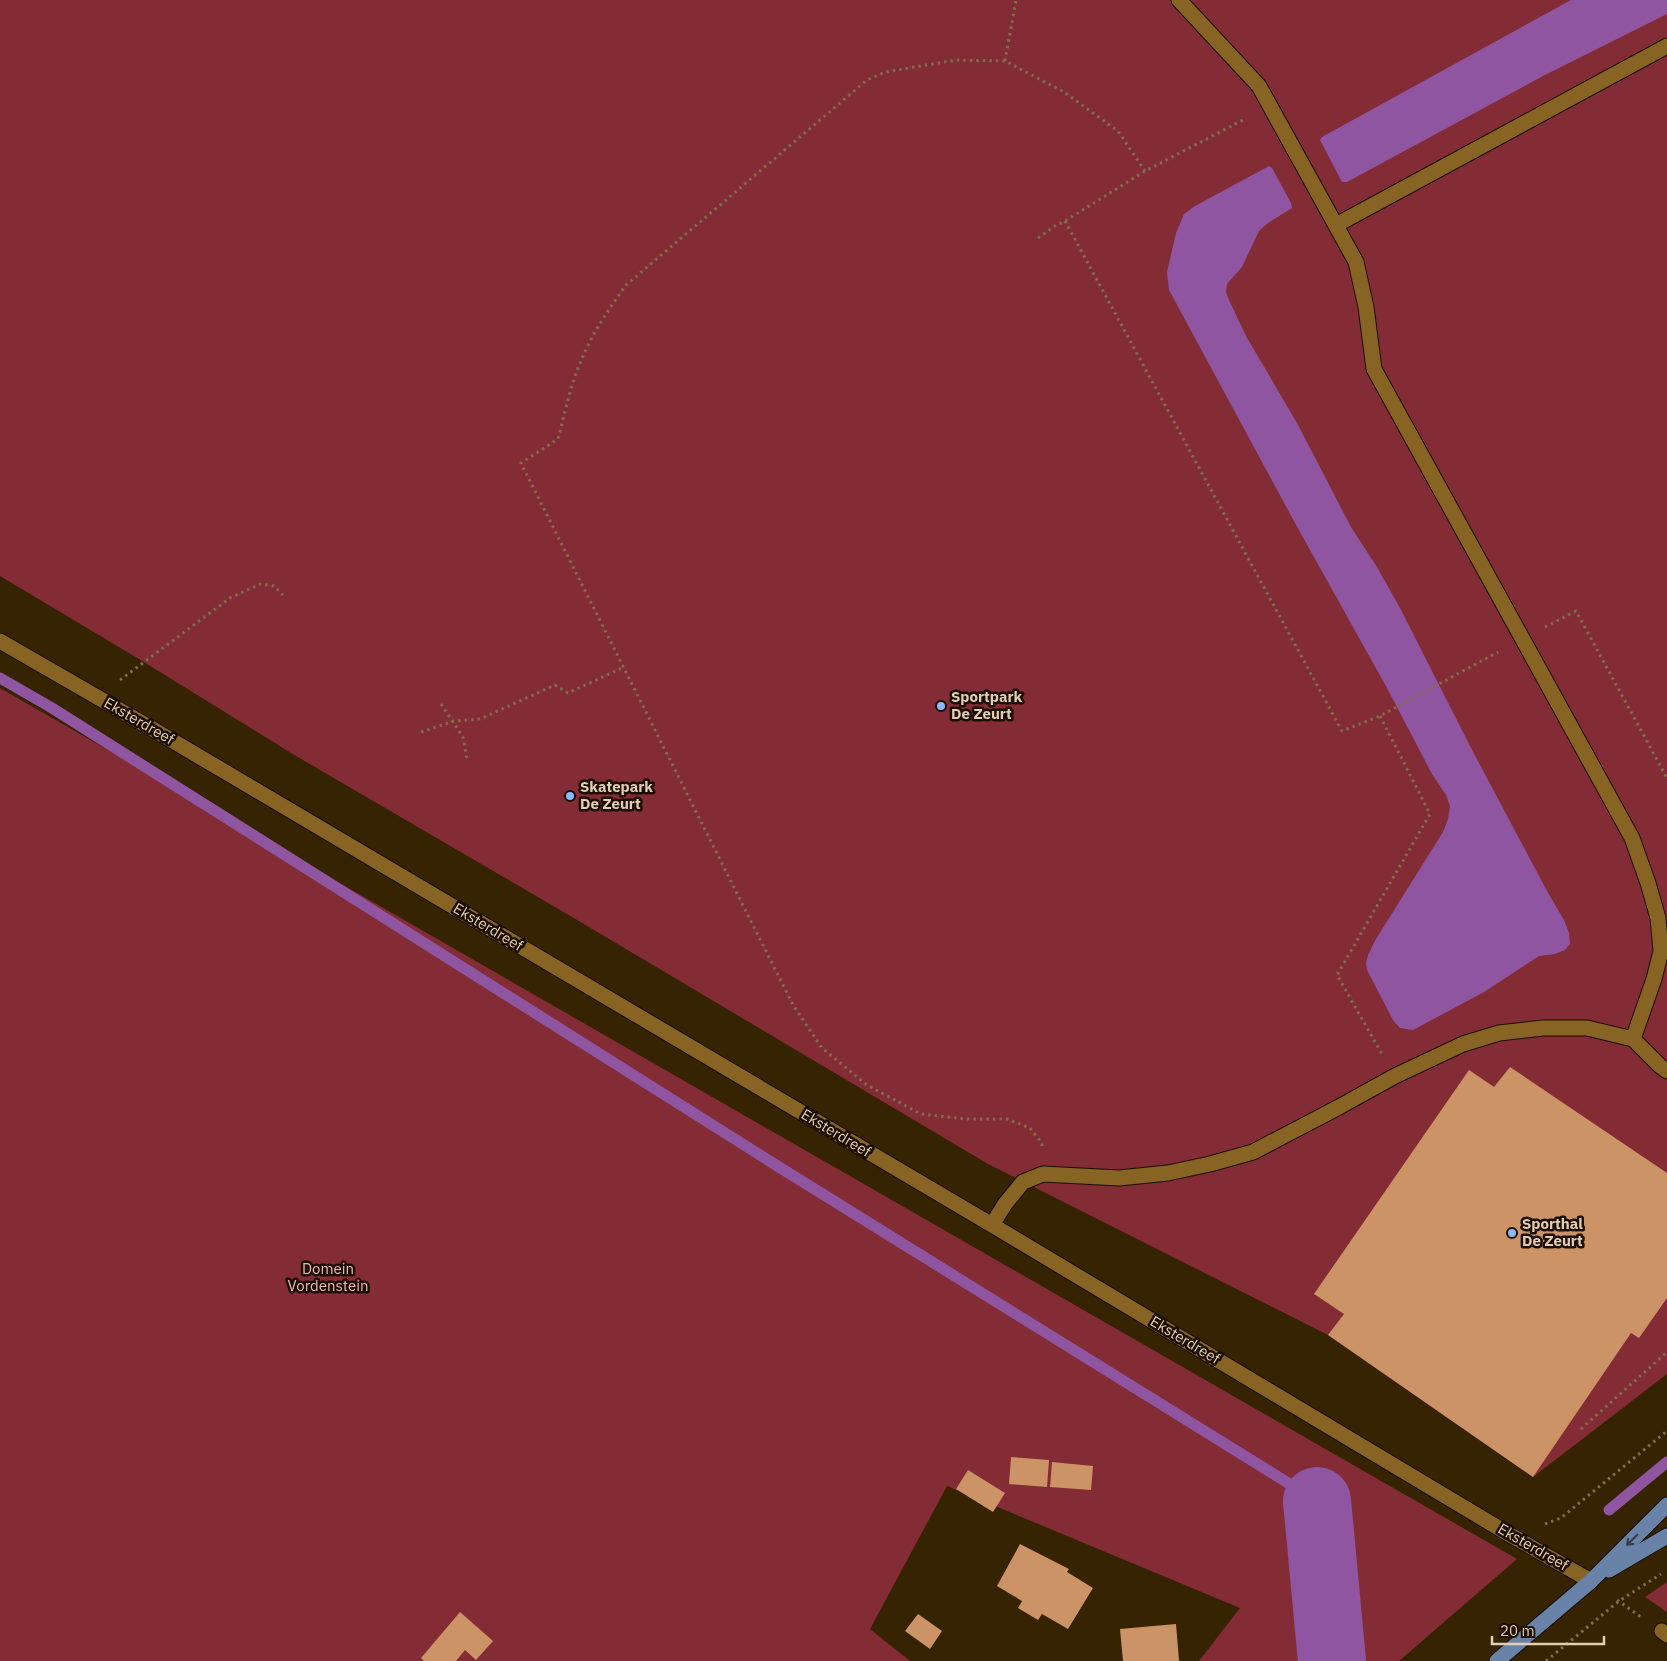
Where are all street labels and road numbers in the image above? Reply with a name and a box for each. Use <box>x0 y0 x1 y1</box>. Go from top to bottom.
street label: Eksterdreef <box>101 693 178 748</box>
street label: Eksterdreef <box>450 898 527 955</box>
street label: Eksterdreef <box>798 1104 875 1161</box>
street label: Eksterdreef <box>1147 1311 1224 1368</box>
street label: Eksterdreef <box>1495 1519 1572 1574</box>

